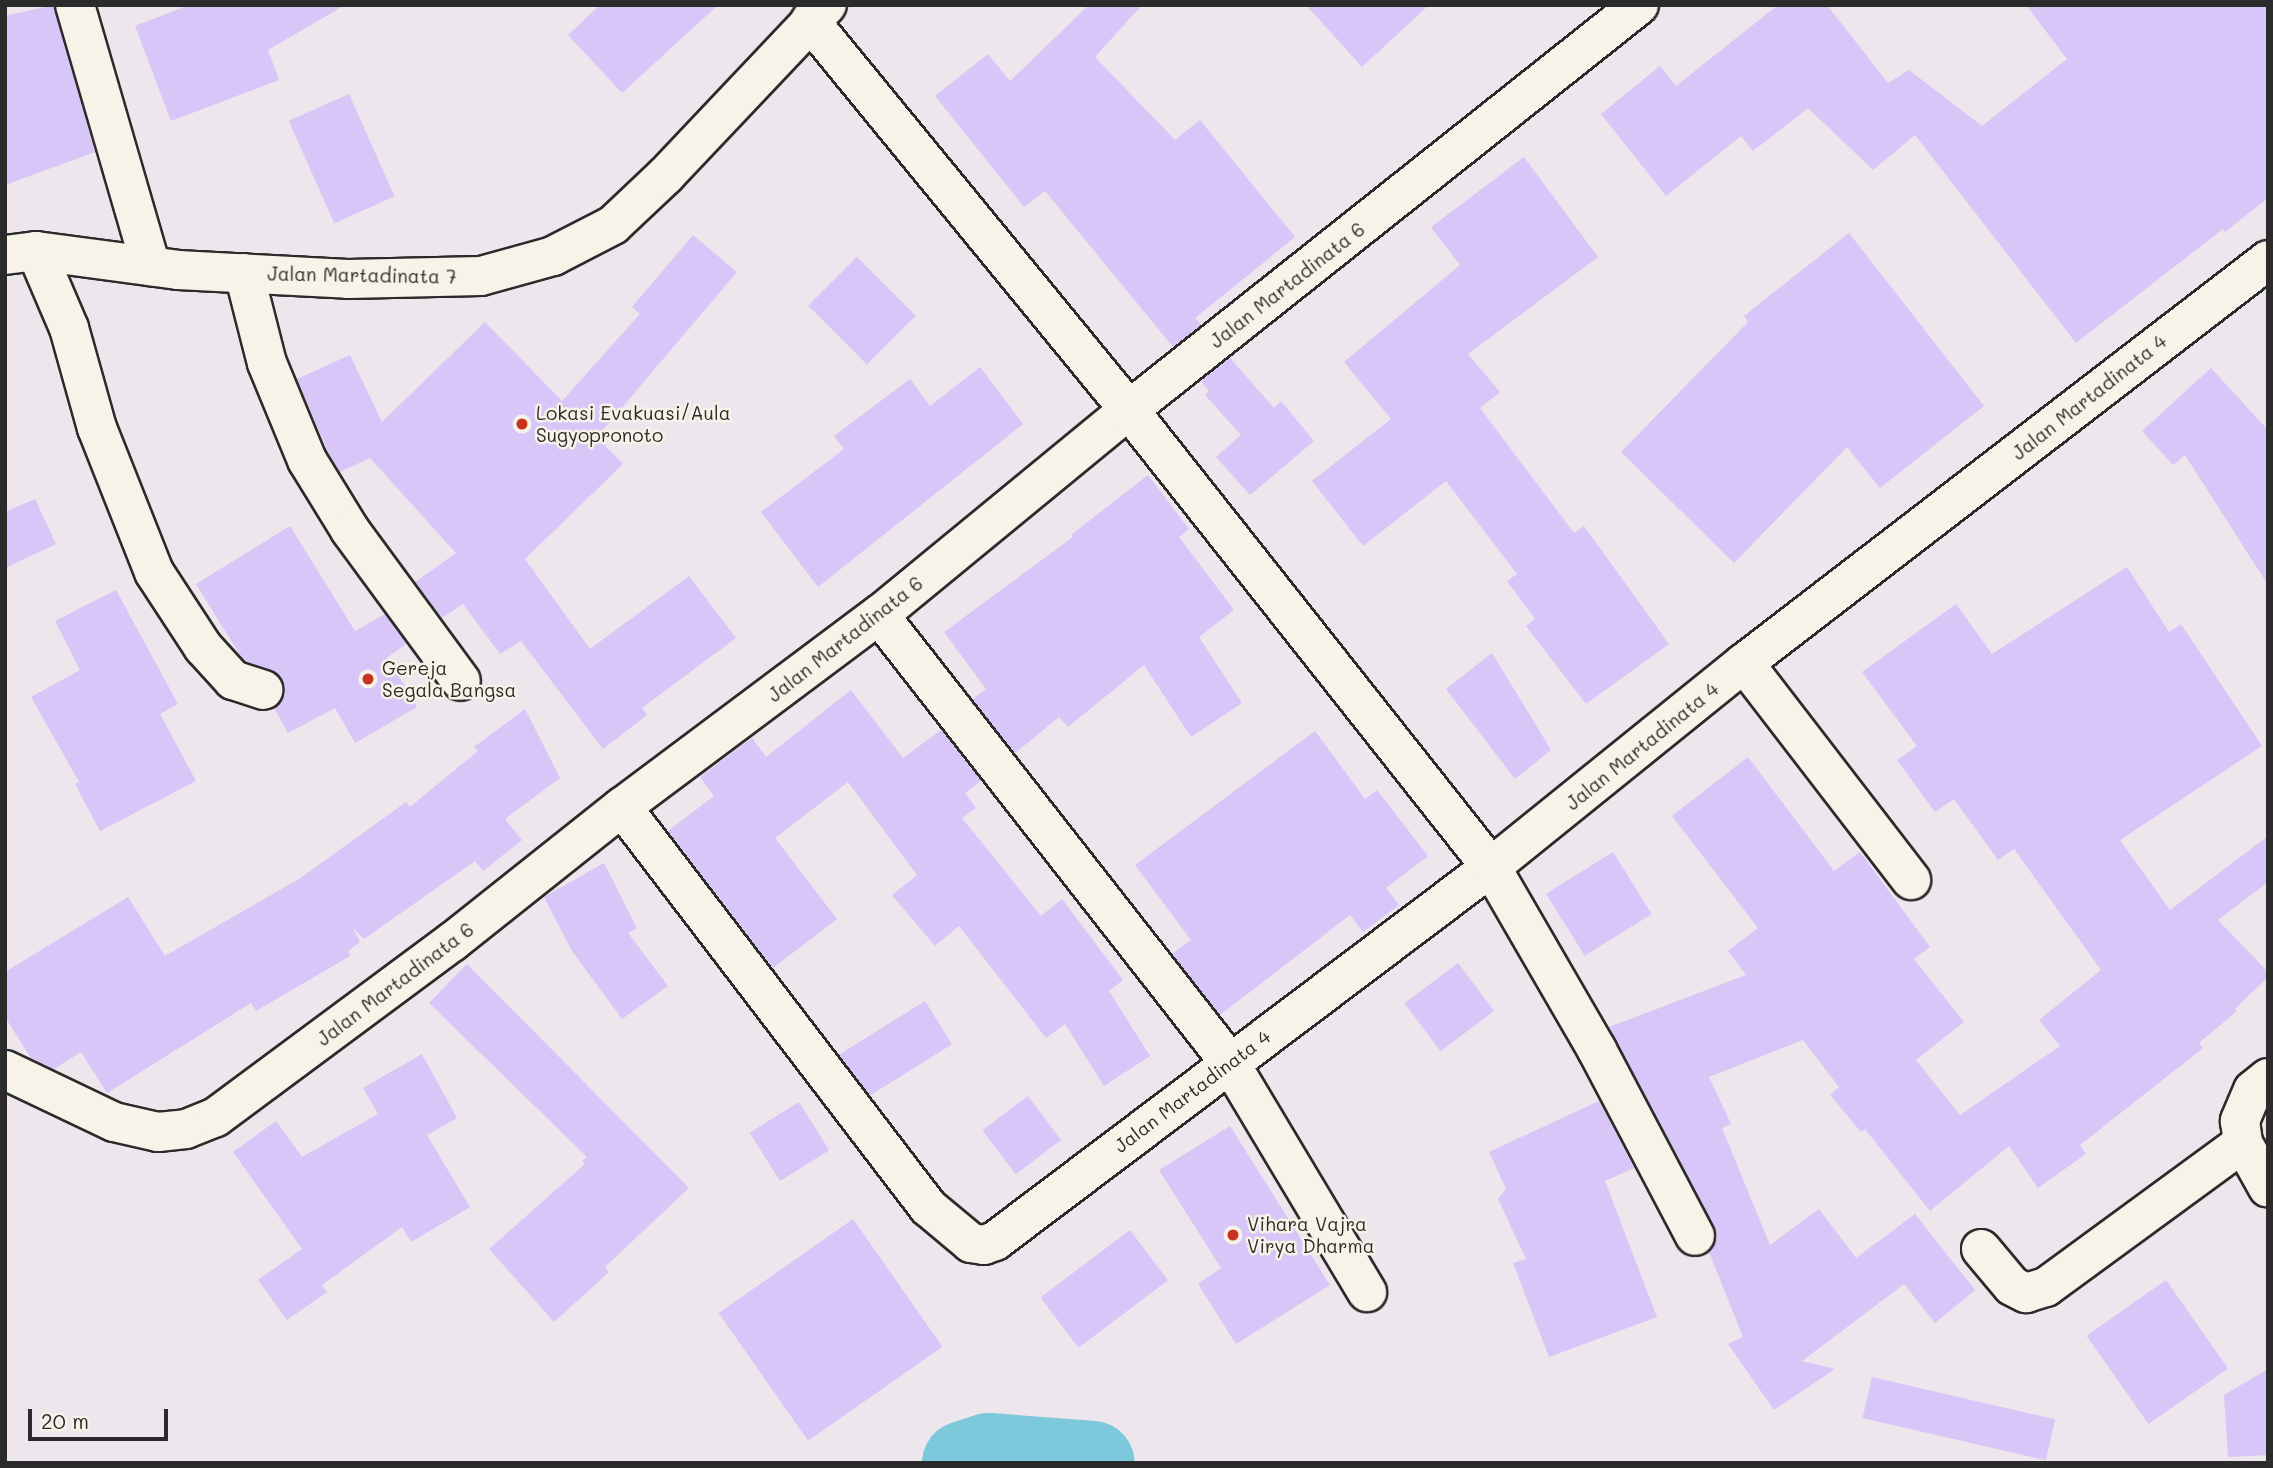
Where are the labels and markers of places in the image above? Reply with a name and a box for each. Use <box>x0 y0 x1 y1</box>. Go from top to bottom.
place label: Lokasi Evakuasi/Aula Sugyopronoto <box>536 402 731 446</box>
marker: Lokasi Evakuasi/Aula Sugyopronoto <box>514 416 530 432</box>
place label: Gereja Segala Bangsa <box>382 657 516 701</box>
marker: Gereja Segala Bangsa <box>360 671 376 687</box>
place label: Vihara Vajra Virya Dharma <box>1247 1213 1375 1257</box>
marker: Vihara Vajra Virya Dharma <box>1225 1227 1241 1243</box>

